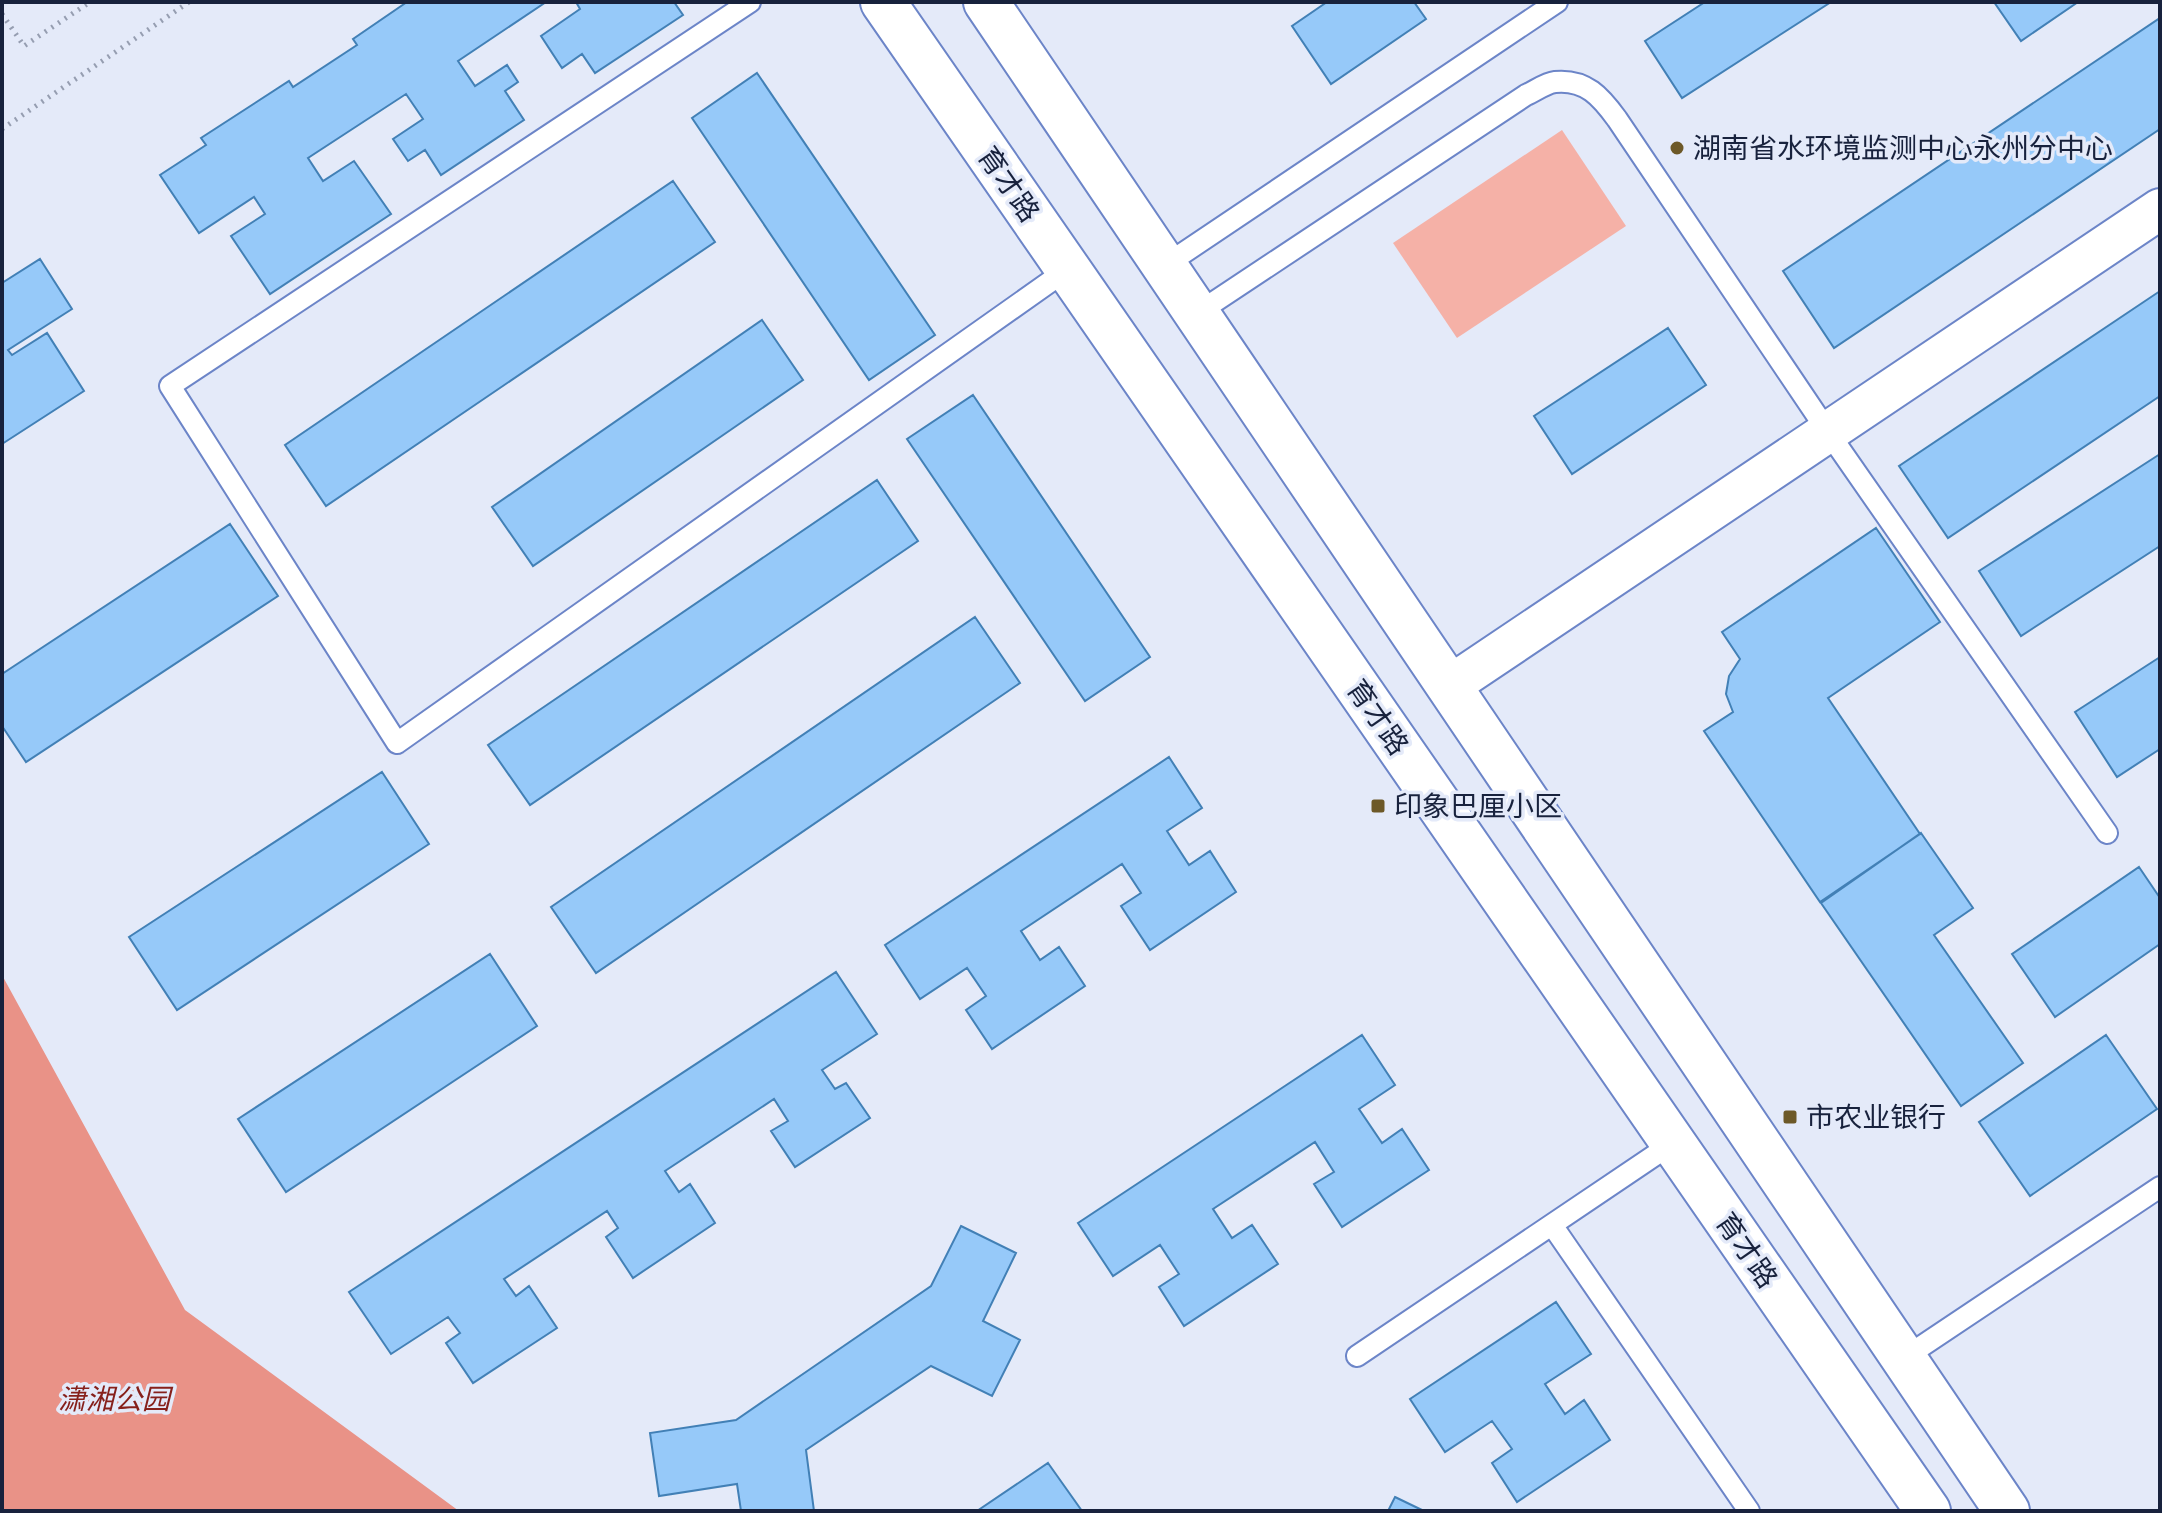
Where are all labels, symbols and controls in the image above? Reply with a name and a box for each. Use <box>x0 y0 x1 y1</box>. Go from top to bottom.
place label: 湖南省水环境监测中心永州分中心 <box>1693 132 2113 165</box>
marker: 湖南省水环境监测中心永州分中心 <box>1668 139 1686 157</box>
street label: 育才路 <box>971 140 1046 228</box>
street label: 育才路 <box>1340 673 1415 761</box>
place label: 印象巴厘小区 <box>1394 790 1562 823</box>
marker: 印象巴厘小区 <box>1369 797 1387 815</box>
place label: 市农业银行 <box>1806 1101 1946 1134</box>
marker: 市农业银行 <box>1781 1108 1799 1126</box>
street label: 育才路 <box>1709 1206 1784 1294</box>
park label: 潇湘公园 <box>58 1383 174 1416</box>

